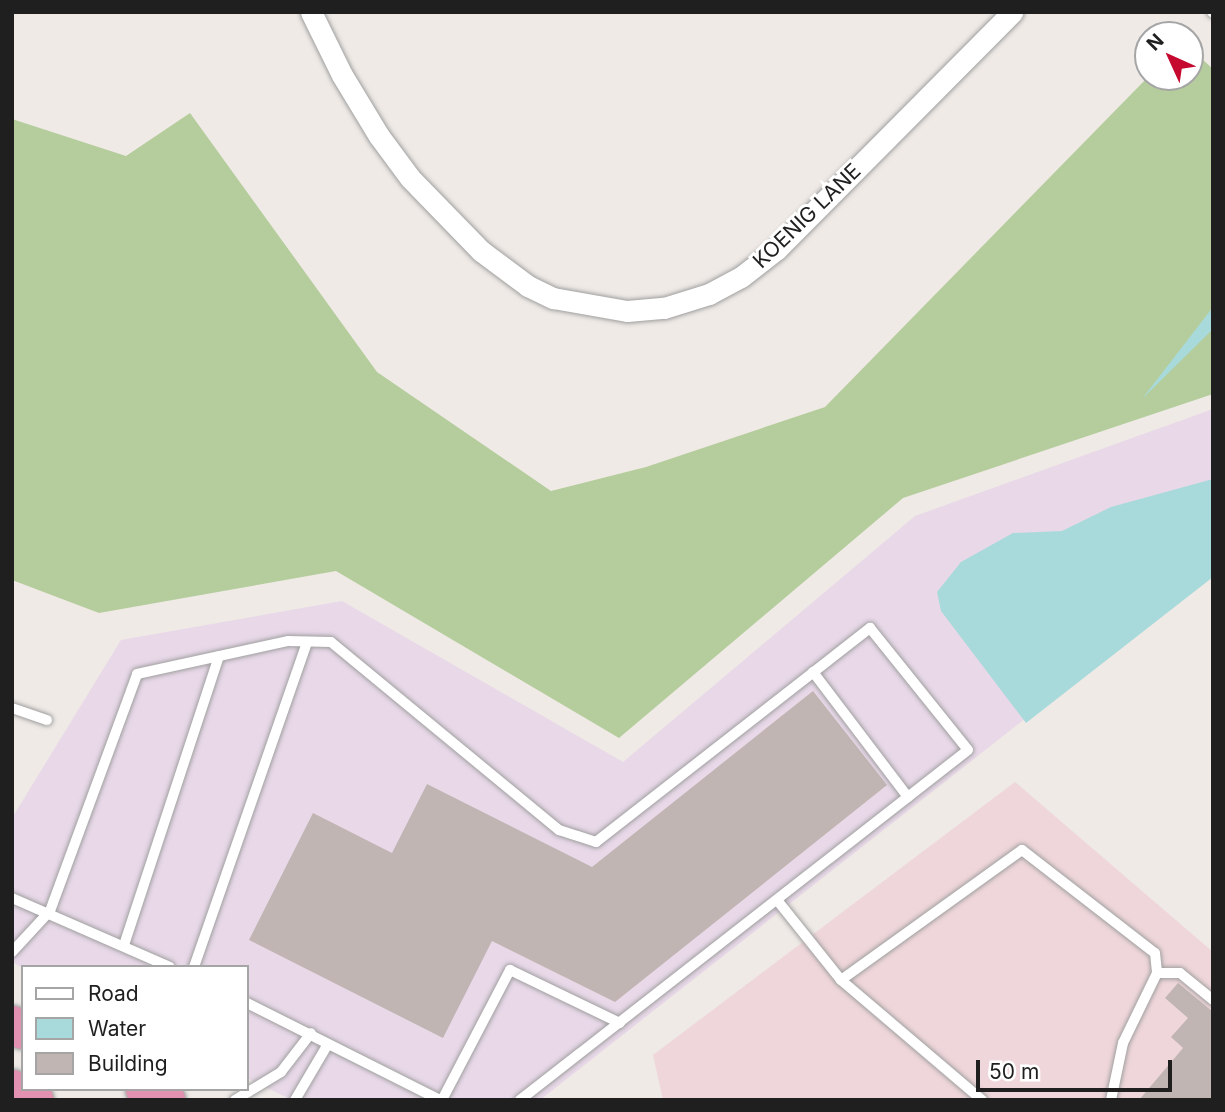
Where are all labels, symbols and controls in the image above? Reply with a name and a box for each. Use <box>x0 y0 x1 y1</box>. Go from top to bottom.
north arrow <box>1134 21 1204 91</box>
text: N <box>1142 29 1168 55</box>
street label: KOENIG LANE <box>748 158 866 274</box>
legend <box>21 965 248 1091</box>
text: Road <box>88 981 139 1006</box>
text: Water <box>88 1016 146 1041</box>
scale bar <box>980 1046 1176 1090</box>
text: Building <box>88 1051 168 1076</box>
text: 50 m <box>989 1059 1039 1084</box>

